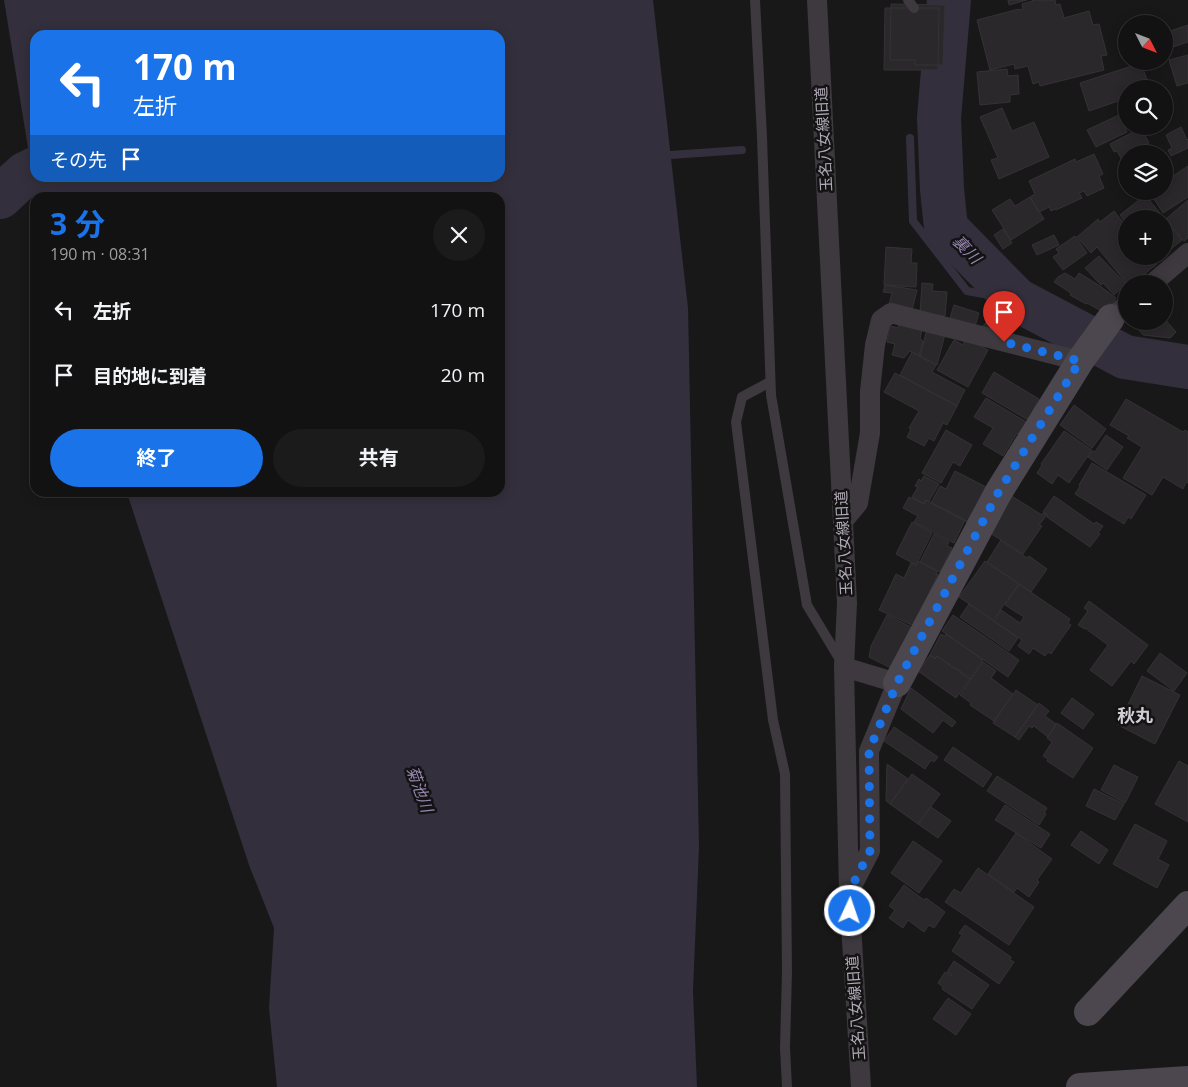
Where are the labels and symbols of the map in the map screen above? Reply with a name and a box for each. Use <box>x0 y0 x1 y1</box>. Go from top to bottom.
north arrow <box>1118 15 1172 70</box>
street label: 玉名八女線旧道 <box>810 86 836 192</box>
water label: 裏川 <box>948 230 987 270</box>
pin <box>983 291 1025 342</box>
street label: 玉名八女線旧道 <box>830 490 856 596</box>
district label: 秋丸 <box>1117 703 1153 727</box>
water label: 菊池川 <box>401 763 439 817</box>
position arrow <box>823 884 875 936</box>
street label: 玉名八女線旧道 <box>841 955 869 1061</box>

